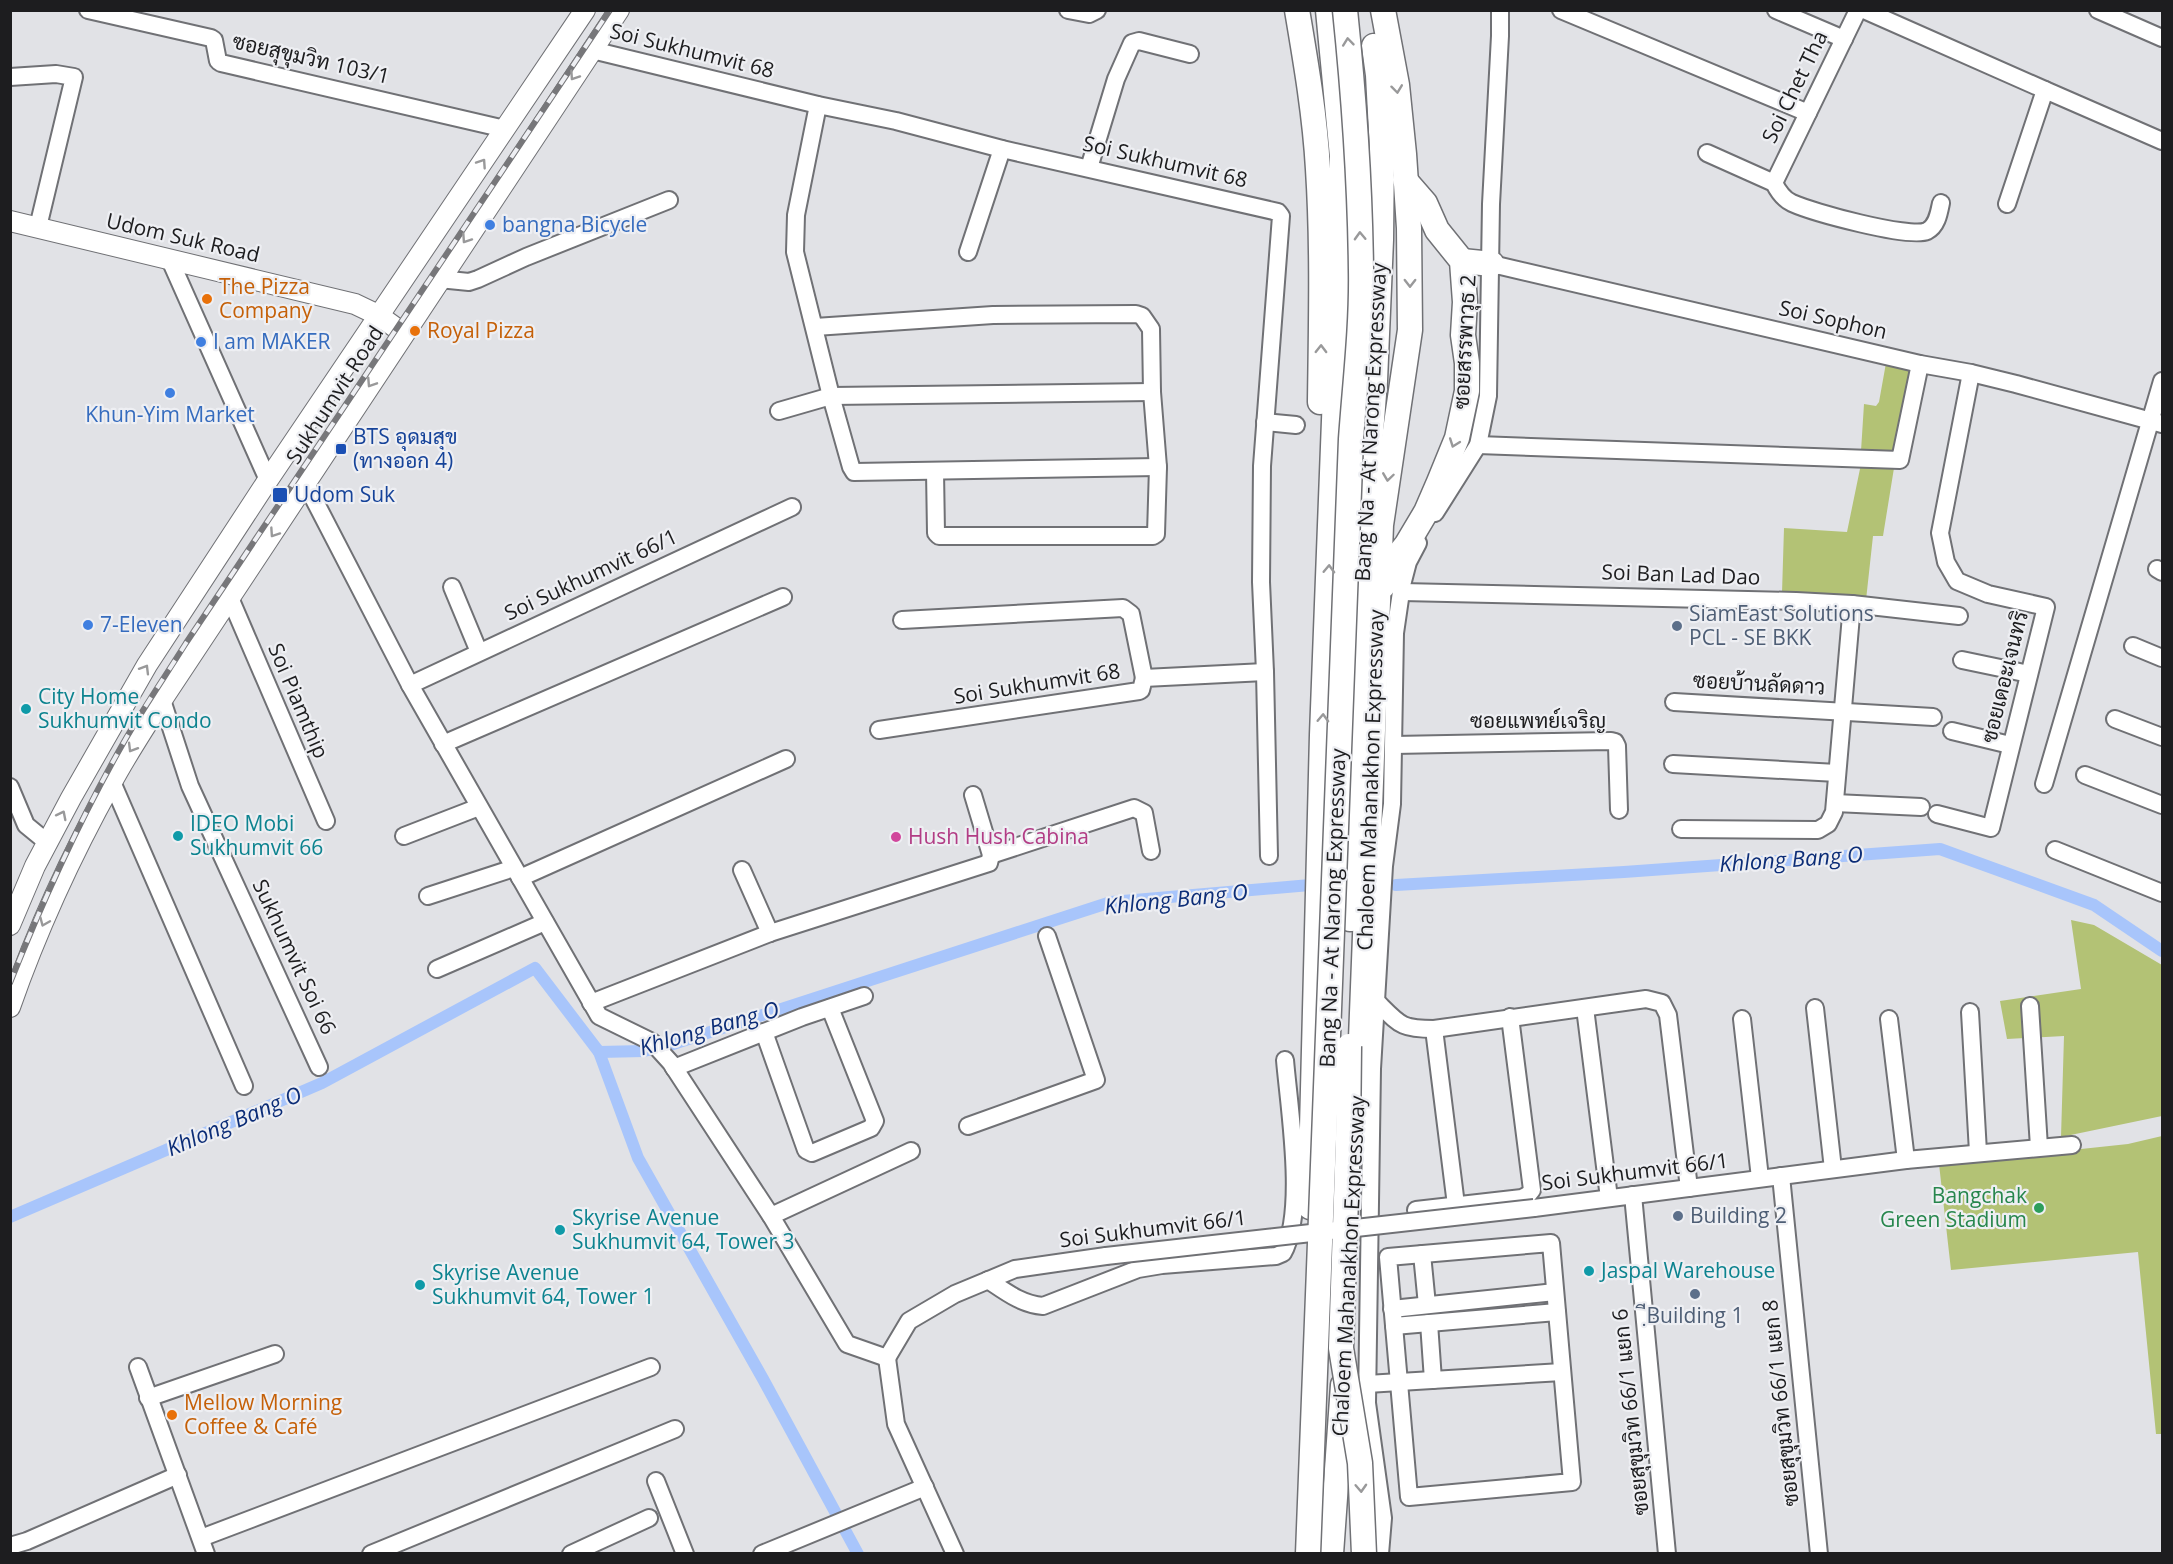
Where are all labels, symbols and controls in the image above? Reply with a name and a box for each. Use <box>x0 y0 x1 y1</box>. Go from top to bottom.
street label: Soi Sukhumvit 68 <box>607 16 777 84</box>
street label: ซอยสุขุมวิท 103/1 <box>230 26 393 91</box>
street label: Soi Chet Tha <box>1755 26 1833 147</box>
one-way arrow <box>1342 37 1355 46</box>
one-way arrow <box>571 70 582 81</box>
one-way arrow <box>1390 84 1403 93</box>
street label: Soi Sukhumvit 68 <box>1080 128 1250 194</box>
one-way arrow <box>475 158 486 169</box>
street label: Udom Suk Road <box>104 206 263 268</box>
place label: bangna Bicycle <box>502 210 647 238</box>
marker: bangna Bicycle <box>483 218 497 232</box>
one-way arrow <box>462 232 473 243</box>
one-way arrow <box>1354 232 1366 241</box>
street label: Bang Na - At Narong Expressway <box>1348 261 1392 582</box>
place label: The Pizza Company <box>219 272 313 324</box>
street label: ซอยสรรพาวุธ 2 <box>1446 274 1483 410</box>
one-way arrow <box>1403 279 1416 288</box>
marker: The Pizza Company <box>200 292 214 306</box>
street label: Soi Sophon <box>1776 293 1890 345</box>
place label: Royal Pizza <box>427 316 535 344</box>
street label: Sukhumvit Road <box>279 320 389 469</box>
marker: Royal Pizza <box>408 324 422 338</box>
place label: I am MAKER <box>213 327 331 355</box>
marker: I am MAKER <box>194 335 208 349</box>
one-way arrow <box>1314 345 1327 354</box>
one-way arrow <box>368 376 379 387</box>
marker: Khun-Yim Market <box>163 386 177 400</box>
place label: Khun-Yim Market <box>85 400 255 428</box>
place label: BTS อุดมสุข (ทางออก 4) <box>353 422 457 474</box>
one-way arrow <box>1449 438 1462 448</box>
marker: BTS อุดมสุข (ทางออก 4) <box>334 442 348 456</box>
one-way arrow <box>1383 472 1395 481</box>
place label: Udom Suk <box>294 480 395 508</box>
marker: Udom Suk <box>271 486 289 504</box>
street label: Soi Sukhumvit 66/1 <box>499 522 682 627</box>
one-way arrow <box>270 526 281 537</box>
street label: Soi Ban Lad Dao <box>1601 557 1761 591</box>
one-way arrow <box>1323 565 1335 574</box>
place label: SiamEast Solutions PCL - SE BKK <box>1689 599 1874 651</box>
street label: Chaloem Mahanakhon Expressway <box>1350 608 1390 951</box>
street label: ซอยเดอะเจนทริ <box>1974 608 2034 746</box>
place label: 7-Eleven <box>100 610 183 638</box>
marker: 7-Eleven <box>81 618 95 632</box>
marker: SiamEast Solutions PCL - SE BKK <box>1670 619 1684 633</box>
street label: Soi Piamthip <box>262 639 336 762</box>
street label: Soi Sukhumvit 68 <box>952 656 1122 710</box>
one-way arrow <box>137 665 149 675</box>
street label: ซอยบ้านลัดดาว <box>1692 666 1826 700</box>
place label: City Home Sukhumvit Condo <box>38 682 212 734</box>
marker: City Home Sukhumvit Condo <box>19 702 33 716</box>
street label: ซอยแพทย์เจริญ <box>1470 706 1606 734</box>
one-way arrow <box>1316 714 1329 723</box>
one-way arrow <box>128 742 140 752</box>
street label: Bang Na - At Narong Expressway <box>1312 748 1352 1068</box>
place label: IDEO Mobi Sukhumvit 66 <box>190 809 323 861</box>
one-way arrow <box>55 811 66 821</box>
place label: Hush Hush Cabina <box>908 822 1089 850</box>
marker: IDEO Mobi Sukhumvit 66 <box>171 829 185 843</box>
marker: Hush Hush Cabina <box>889 830 903 844</box>
water label: Khlong Bang O <box>1718 838 1864 878</box>
street label: Sukhumvit Soi 66 <box>247 874 343 1039</box>
water label: Khlong Bang O <box>1103 876 1249 920</box>
one-way arrow <box>39 916 51 927</box>
water label: Khlong Bang O <box>635 993 782 1061</box>
water label: Khlong Bang O <box>161 1078 306 1162</box>
street label: Chaloem Mahanakhon Expressway <box>1325 1094 1371 1437</box>
street label: Soi Sukhumvit 66/1 <box>1540 1146 1730 1196</box>
place label: Bangchak Green Stadium <box>1880 1181 2027 1233</box>
place label: Building 2 <box>1690 1201 1787 1229</box>
marker: Bangchak Green Stadium <box>2032 1201 2046 1215</box>
place label: Skyrise Avenue Sukhumvit 64, Tower 3 <box>572 1203 795 1255</box>
street label: Soi Sukhumvit 66/1 <box>1058 1203 1248 1253</box>
marker: Building 2 <box>1671 1209 1685 1223</box>
marker: Skyrise Avenue Sukhumvit 64, Tower 3 <box>553 1223 567 1237</box>
place label: Jaspal Warehouse <box>1599 1256 1775 1284</box>
place label: Skyrise Avenue Sukhumvit 64, Tower 1 <box>432 1258 655 1310</box>
marker: Jaspal Warehouse <box>1582 1264 1596 1278</box>
marker: Skyrise Avenue Sukhumvit 64, Tower 1 <box>413 1278 427 1292</box>
marker: ฺีBuilding 1 <box>1688 1287 1702 1301</box>
street label: ซอยสุขุมวิท 66/1 แยก 8 <box>1755 1298 1806 1508</box>
place label: ฺีBuilding 1 <box>1636 1301 1743 1329</box>
street label: ซอยสุขุมวิท 66/1 แยก 6 <box>1605 1307 1656 1517</box>
place label: Mellow Morning Coffee & Café <box>184 1388 342 1440</box>
marker: Mellow Morning Coffee & Café <box>165 1408 179 1422</box>
one-way arrow <box>1355 1484 1368 1493</box>

